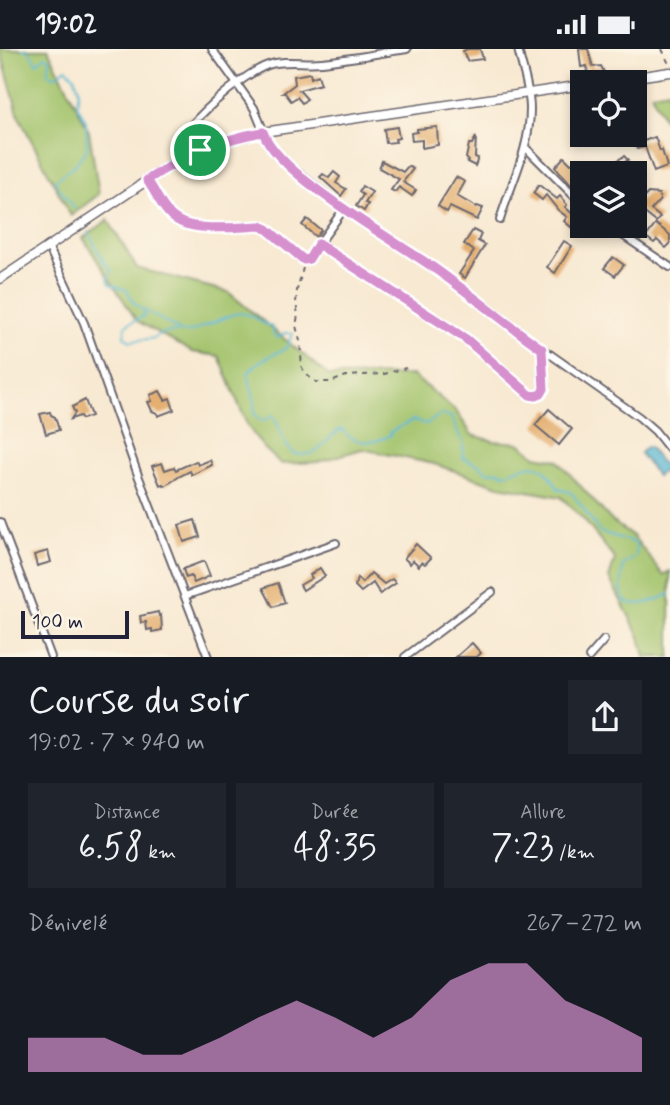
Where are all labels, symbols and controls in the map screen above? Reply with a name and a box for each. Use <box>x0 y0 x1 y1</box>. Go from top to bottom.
text: 19:02 <box>35 8 97 42</box>
map controls <box>570 70 647 238</box>
button: locate <box>570 70 647 147</box>
pin <box>170 120 230 180</box>
icon: arrive <box>181 131 219 169</box>
button: layers <box>570 161 647 238</box>
scale bar <box>21 608 130 640</box>
text: 100 m <box>32 610 83 635</box>
text: Course du soir <box>28 677 249 726</box>
button: share <box>568 680 642 754</box>
text: 19:02 · 7 × 940 m <box>28 728 205 758</box>
text: Distance <box>94 800 160 825</box>
text: Durée <box>311 800 359 825</box>
text: Allure <box>520 800 566 825</box>
text: 6.58 <box>78 825 143 871</box>
text: 48:35 <box>293 825 377 871</box>
text: 7:23 <box>491 825 554 871</box>
text: km <box>143 840 176 865</box>
text: /km <box>554 840 595 865</box>
text: Dénivelé <box>28 909 107 939</box>
text: 267–272 m <box>526 909 642 939</box>

